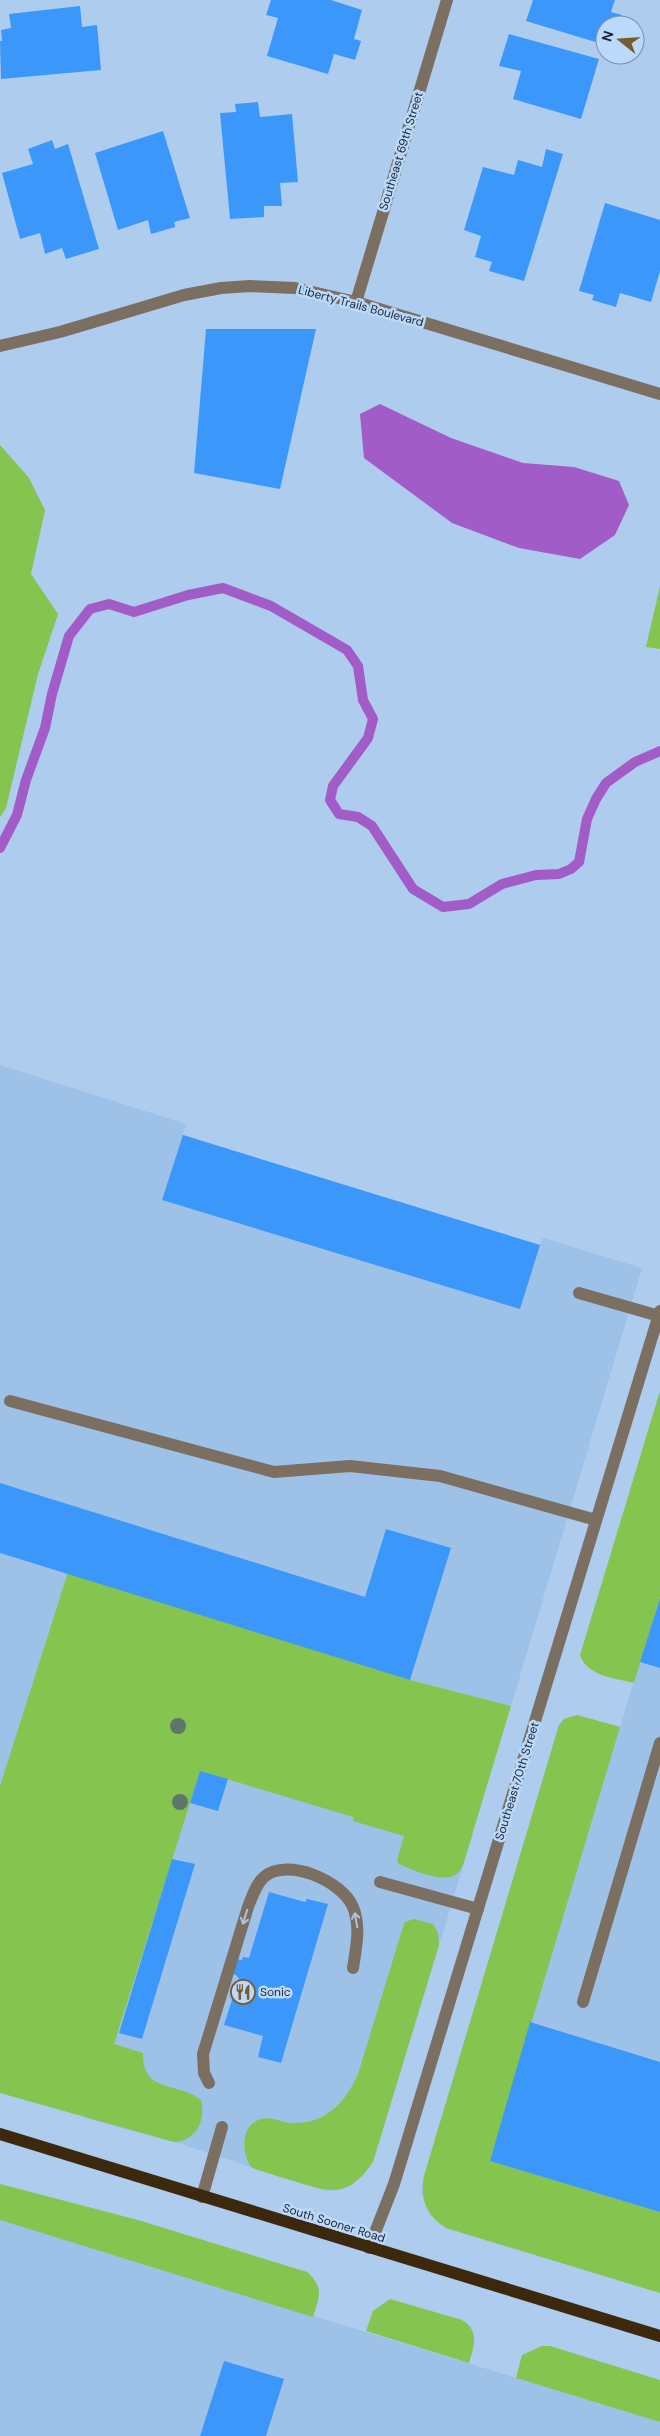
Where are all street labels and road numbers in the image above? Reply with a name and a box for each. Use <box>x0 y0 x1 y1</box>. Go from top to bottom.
street label: Southeast 69th Street <box>375 89 427 212</box>
street label: Liberty Trails Boulevard <box>297 282 425 330</box>
street label: Southeast 70th Street <box>491 1720 543 1842</box>
street label: South Sooner Road <box>281 2200 387 2246</box>

